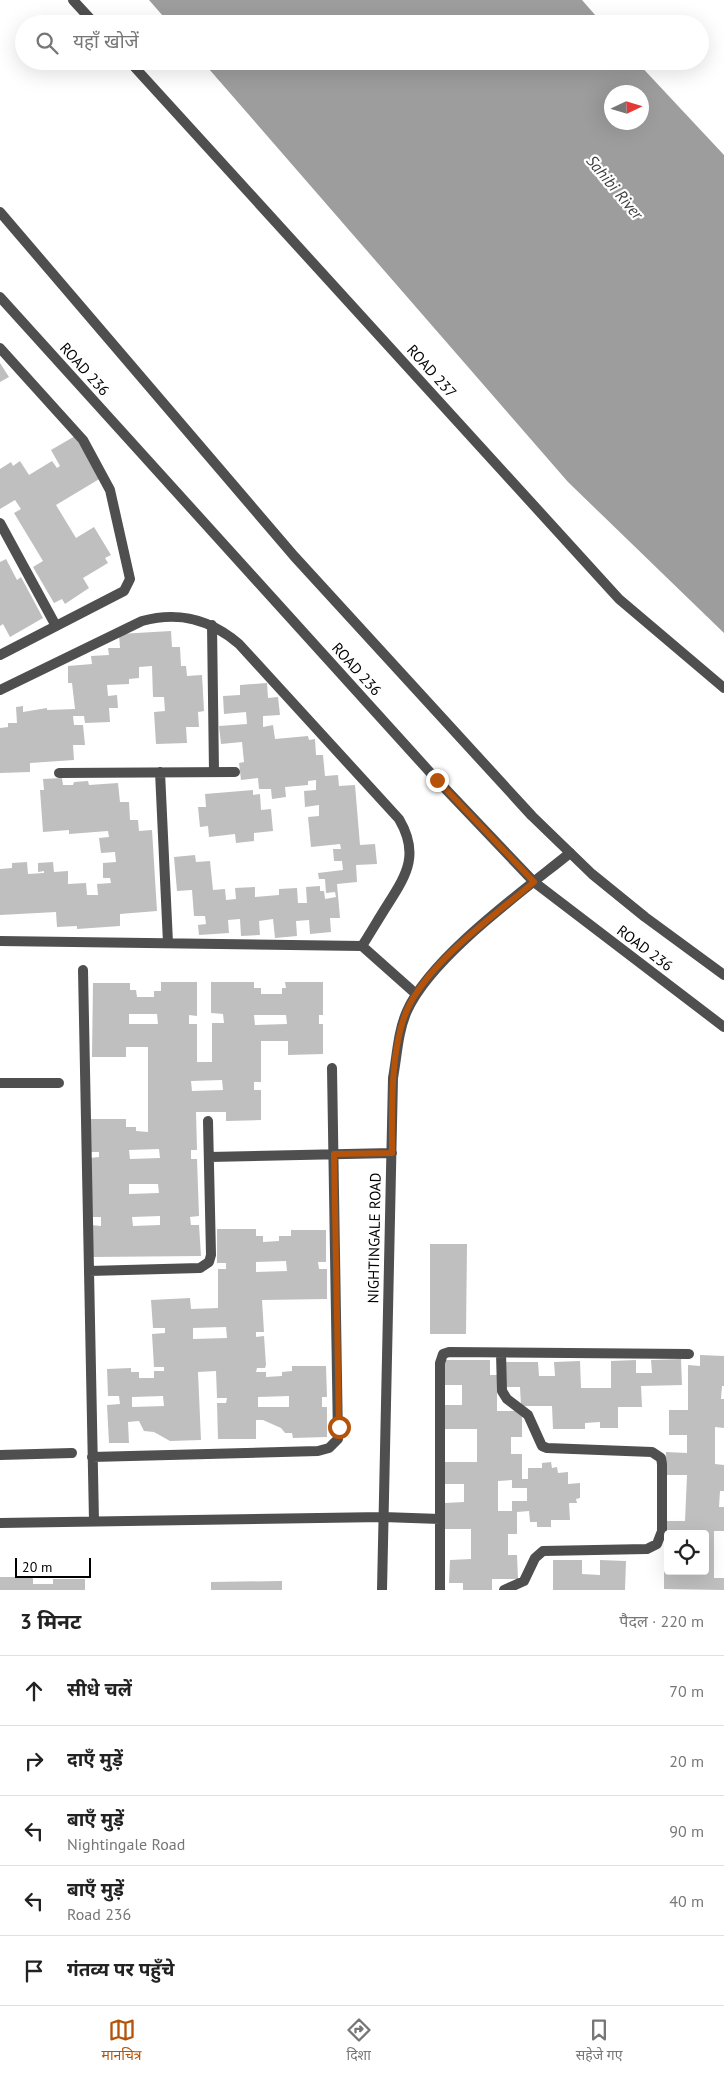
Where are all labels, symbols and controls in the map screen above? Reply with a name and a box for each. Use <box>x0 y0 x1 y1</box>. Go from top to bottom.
search box <box>15 15 709 70</box>
icon: search <box>33 29 61 57</box>
text: यहाँ खोजें <box>73 29 139 53</box>
north arrow <box>604 85 649 130</box>
water label: Sahibi River <box>582 151 649 225</box>
street label: ROAD 236 <box>56 338 114 400</box>
street label: ROAD 237 <box>403 340 461 402</box>
street label: ROAD 236 <box>328 638 386 700</box>
route end <box>426 769 449 792</box>
street label: ROAD 236 <box>613 921 677 975</box>
street label: NIGHTINGALE ROAD <box>363 1172 385 1304</box>
route start <box>328 1416 351 1439</box>
map controls <box>664 1530 709 1575</box>
button: locate <box>664 1530 709 1575</box>
scale bar <box>15 1555 91 1578</box>
text: 20 m <box>22 1558 52 1576</box>
text: 3 मिनट <box>20 1608 81 1635</box>
text: पैदल · 220 m <box>619 1611 704 1631</box>
icon: ahead <box>20 1677 48 1705</box>
text: सीधे चलें <box>67 1677 132 1701</box>
text: 70 m <box>669 1681 704 1701</box>
icon: right <box>20 1747 48 1775</box>
text: दाएँ मुड़ें <box>67 1747 123 1771</box>
text: 20 m <box>669 1751 704 1771</box>
text: बाएँ मुड़ें <box>67 1807 124 1831</box>
icon: left <box>20 1817 48 1845</box>
text: 90 m <box>669 1821 704 1841</box>
text: Nightingale Road <box>67 1834 185 1854</box>
text: बाएँ मुड़ें <box>67 1877 124 1901</box>
icon: left <box>20 1887 48 1915</box>
text: 40 m <box>669 1891 704 1911</box>
text: Road 236 <box>67 1904 131 1924</box>
icon: arrive <box>20 1957 48 1985</box>
text: गंतव्य पर पहुँचे <box>67 1957 174 1981</box>
tab: मानचित्र <box>102 2016 142 2066</box>
tab: दिशा <box>345 2016 373 2066</box>
tab: सहेजे गए <box>576 2016 622 2066</box>

